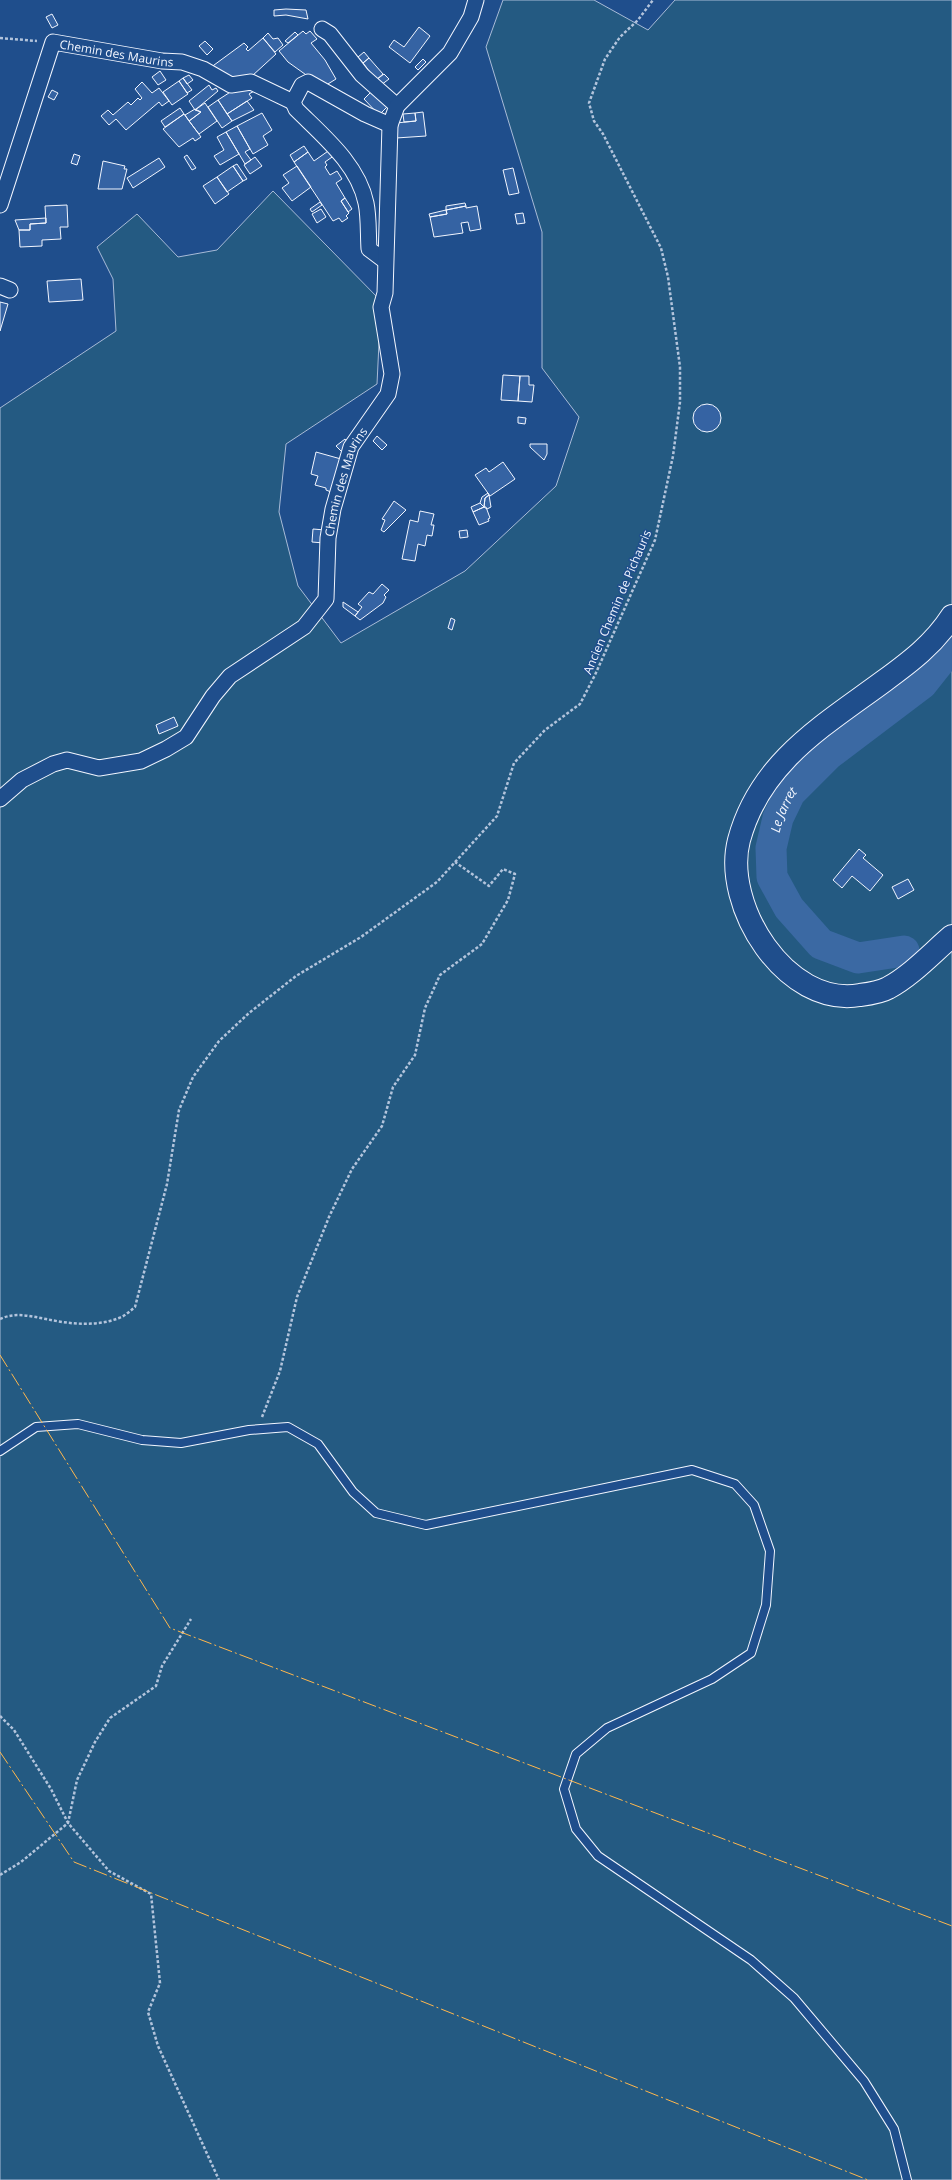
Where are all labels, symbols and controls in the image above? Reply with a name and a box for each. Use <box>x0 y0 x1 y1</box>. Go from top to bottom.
street label: Chemin des Maurins <box>58 35 174 70</box>
street label: Chemin des Maurins <box>320 423 371 538</box>
street label: Ancien Chemin de Pichauris <box>579 527 655 677</box>
water label: Le Jarret <box>766 782 801 834</box>

